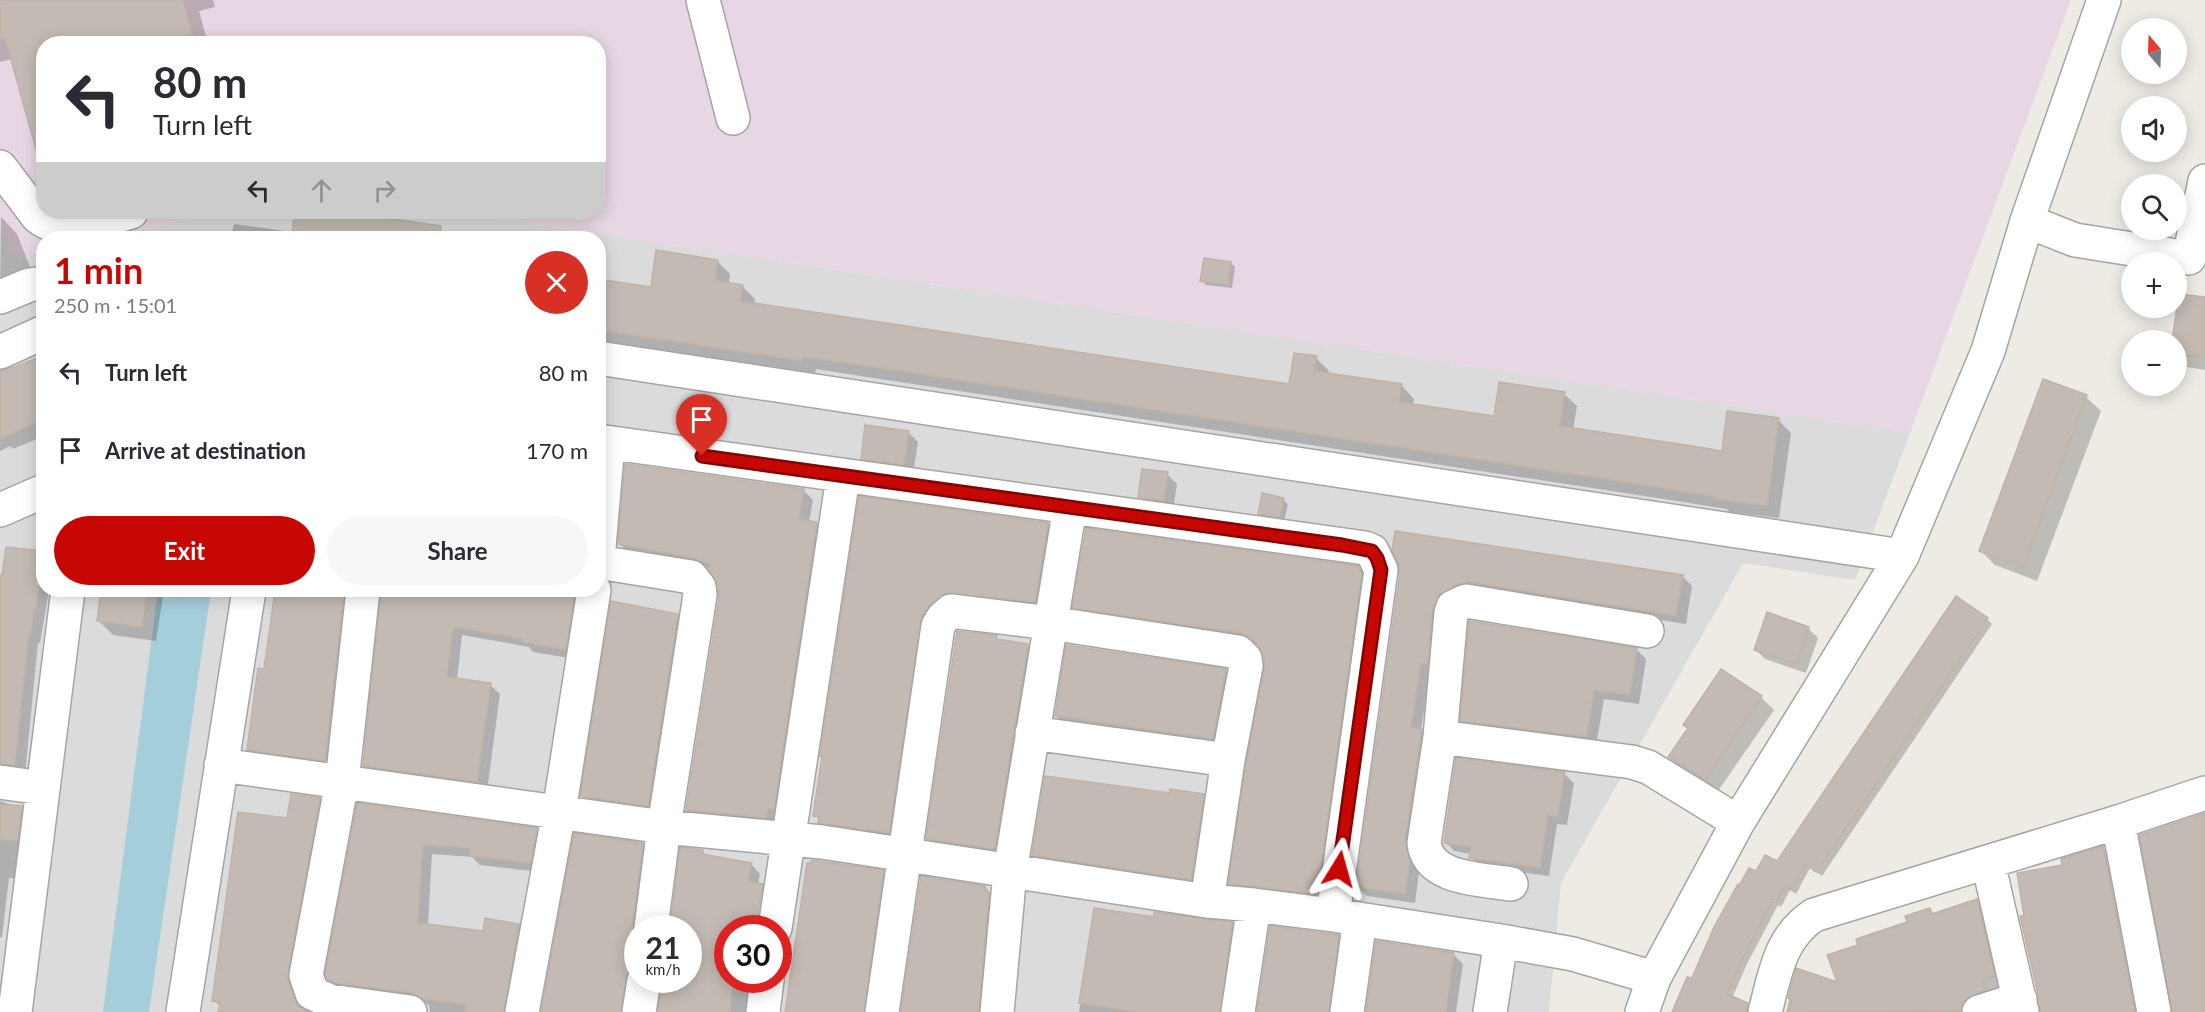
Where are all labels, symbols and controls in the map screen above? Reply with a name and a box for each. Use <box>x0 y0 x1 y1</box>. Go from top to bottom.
north arrow <box>2121 18 2187 84</box>
map controls <box>2121 18 2187 396</box>
text: 80 m <box>153 57 247 107</box>
icon: left <box>54 60 132 138</box>
button: sound <box>2121 96 2187 162</box>
text: Turn left <box>153 108 252 141</box>
icon: left <box>242 174 275 207</box>
icon: ahead <box>305 174 338 207</box>
icon: right <box>368 174 401 207</box>
button: search <box>2121 174 2187 240</box>
text: 1 min <box>54 248 143 292</box>
button: close <box>525 251 588 314</box>
button: + <box>2121 252 2187 318</box>
text: 250 m · 15:01 <box>54 293 177 317</box>
button: − <box>2121 330 2187 396</box>
icon: left <box>54 356 87 389</box>
text: Turn left <box>105 359 187 386</box>
text: 80 m <box>539 359 588 386</box>
pin <box>676 394 727 456</box>
icon: arrive <box>685 403 718 436</box>
icon: arrive <box>54 434 87 467</box>
text: Arrive at destination <box>105 437 306 464</box>
text: 170 m <box>526 437 588 464</box>
button: Exit <box>54 516 315 585</box>
button: Share <box>327 516 588 585</box>
position arrow <box>1307 837 1371 901</box>
speed limit sign: 30 <box>714 915 792 993</box>
text: 21 <box>646 929 680 965</box>
text: km/h <box>645 960 681 978</box>

